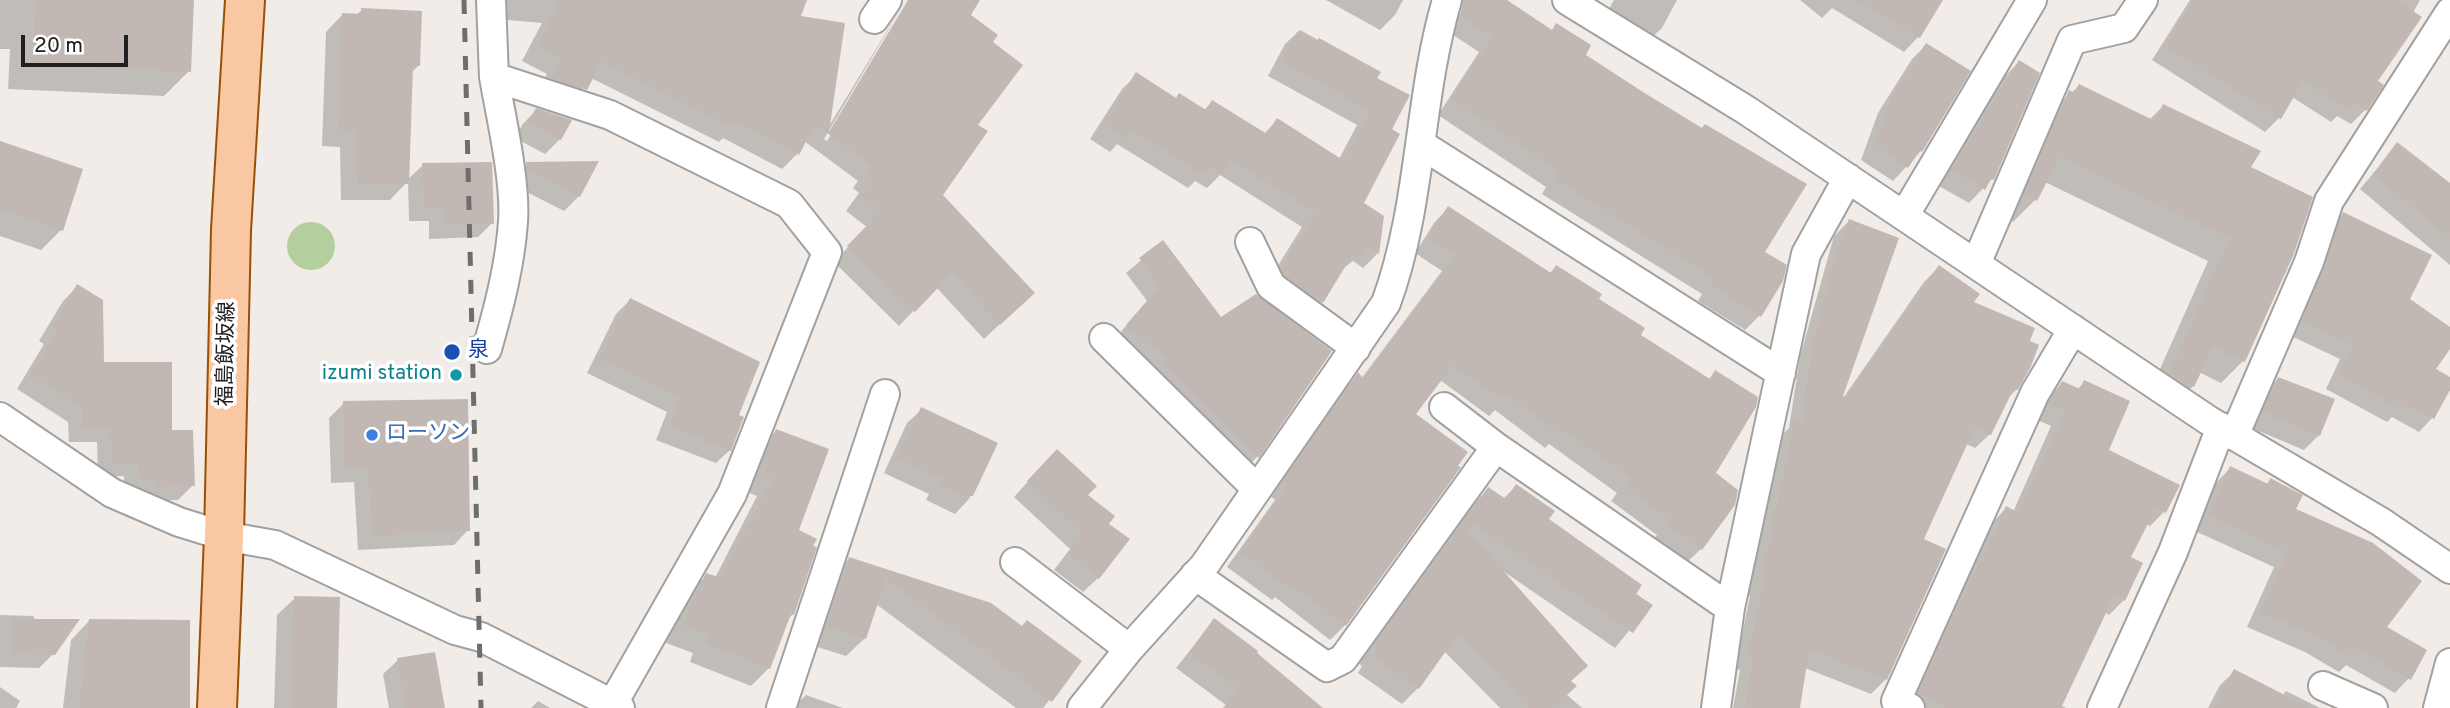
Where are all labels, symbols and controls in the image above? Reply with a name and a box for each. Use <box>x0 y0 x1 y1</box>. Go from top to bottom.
scale bar <box>24 21 131 65</box>
text: 20 m <box>34 33 83 60</box>
street label: 福島飯坂線 <box>214 301 242 407</box>
place label: 泉 <box>468 339 489 365</box>
marker: 泉 <box>442 342 462 362</box>
place label: izumi station <box>322 362 442 388</box>
marker: izumi station <box>448 367 464 383</box>
place label: ローソン <box>386 422 470 448</box>
marker: ローソン <box>364 427 380 443</box>

